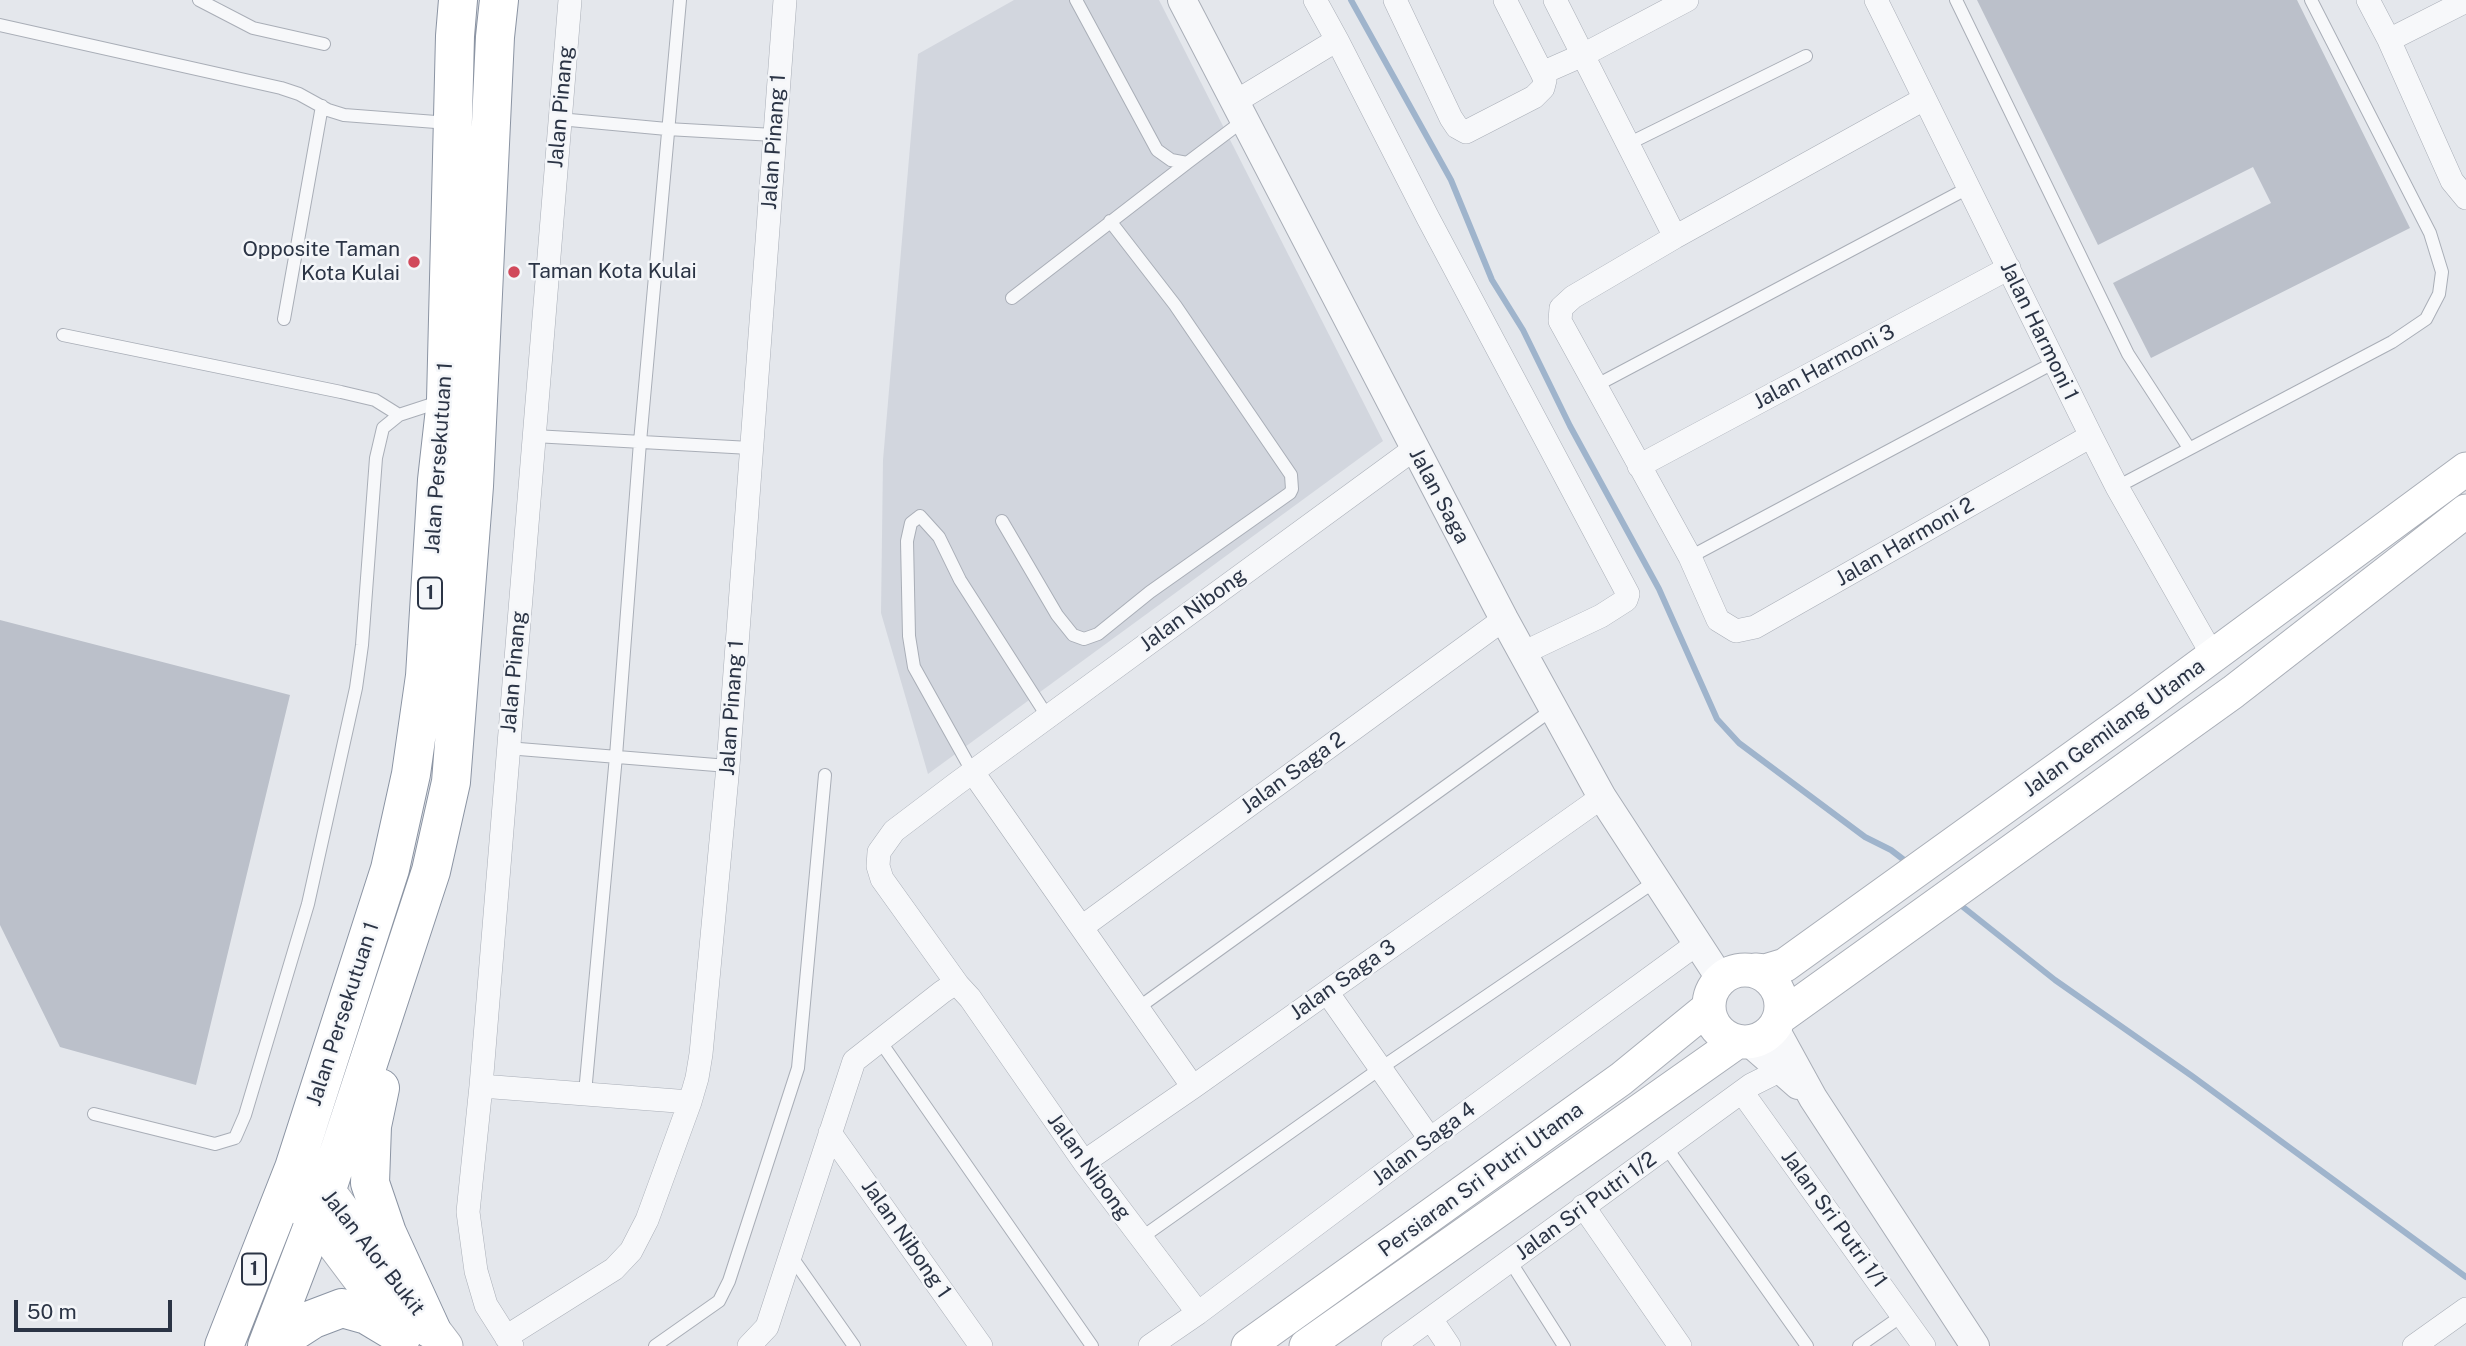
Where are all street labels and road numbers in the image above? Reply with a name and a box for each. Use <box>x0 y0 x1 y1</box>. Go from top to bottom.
street label: Jalan Pinang <box>543 45 579 169</box>
street label: Jalan Pinang 1 <box>757 73 791 211</box>
street label: Jalan Harmoni 1 <box>1994 257 2084 405</box>
street label: Jalan Harmoni 3 <box>1749 319 1899 415</box>
street label: Jalan Persekutuan 1 <box>420 361 458 555</box>
street label: Jalan Saga <box>1403 444 1475 548</box>
street label: Jalan Harmoni 2 <box>1831 492 1979 592</box>
street label: Jalan Nibong <box>1135 563 1251 657</box>
road number: 1 <box>418 578 442 608</box>
street label: Jalan Pinang <box>496 610 532 734</box>
street label: Jalan Pinang 1 <box>715 639 749 777</box>
street label: Jalan Gemilang Utama <box>2018 654 2210 802</box>
street label: Jalan Saga 2 <box>1236 727 1350 819</box>
street label: Jalan Persekutuan 1 <box>301 919 385 1109</box>
street label: Jalan Saga 3 <box>1285 934 1401 1026</box>
street label: Jalan Saga 4 <box>1367 1097 1481 1191</box>
street label: Persiaran Sri Putri Utama <box>1374 1097 1588 1263</box>
street label: Jalan Nibong <box>1042 1109 1136 1225</box>
street label: Jalan Sri Putri 1/1 <box>1776 1145 1892 1293</box>
street label: Jalan Sri Putri 1/2 <box>1511 1146 1661 1266</box>
street label: Jalan Nibong 1 <box>856 1175 956 1303</box>
street label: Jalan Alor Bukit <box>316 1185 430 1321</box>
road number: 1 <box>242 1254 266 1284</box>

